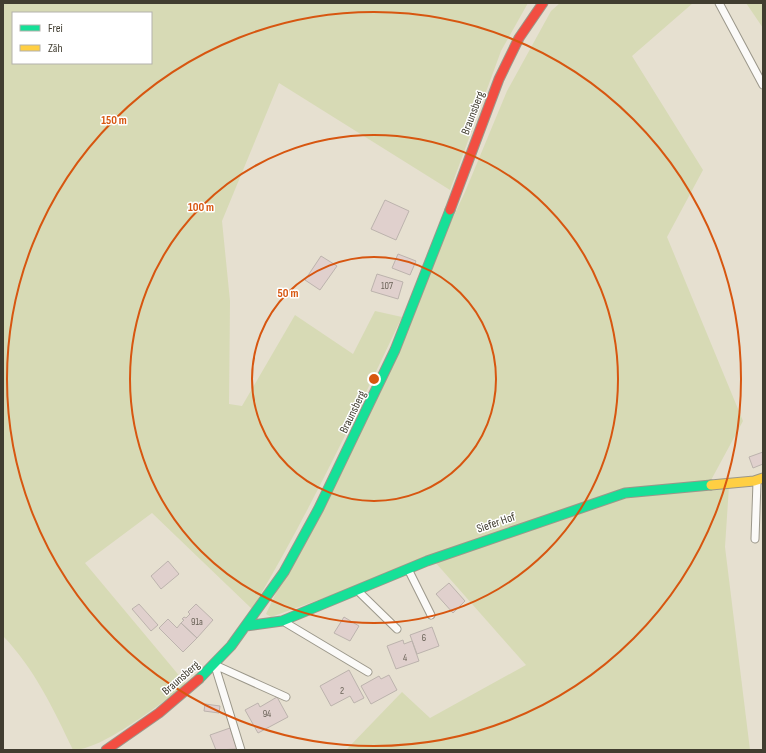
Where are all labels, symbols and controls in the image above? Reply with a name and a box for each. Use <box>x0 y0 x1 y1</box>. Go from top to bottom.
legend <box>12 12 152 64</box>
text: Frei <box>48 21 63 36</box>
text: Zäh <box>48 41 63 56</box>
street label: Braunsberg <box>458 89 488 137</box>
text: 150 m <box>101 113 127 128</box>
text: 100 m <box>188 200 214 215</box>
house number: 107 <box>381 280 393 292</box>
text: 50 m <box>278 286 298 301</box>
centre of rings <box>367 372 381 386</box>
street label: Braunsberg <box>336 388 370 436</box>
street label: Siefer Hof <box>475 509 518 537</box>
house number: 91a <box>191 616 203 628</box>
house number: 6 <box>422 632 426 644</box>
house number: 4 <box>403 652 407 664</box>
street label: Braunsberg <box>159 657 203 699</box>
house number: 2 <box>340 685 344 697</box>
house number: 94 <box>263 708 271 720</box>

